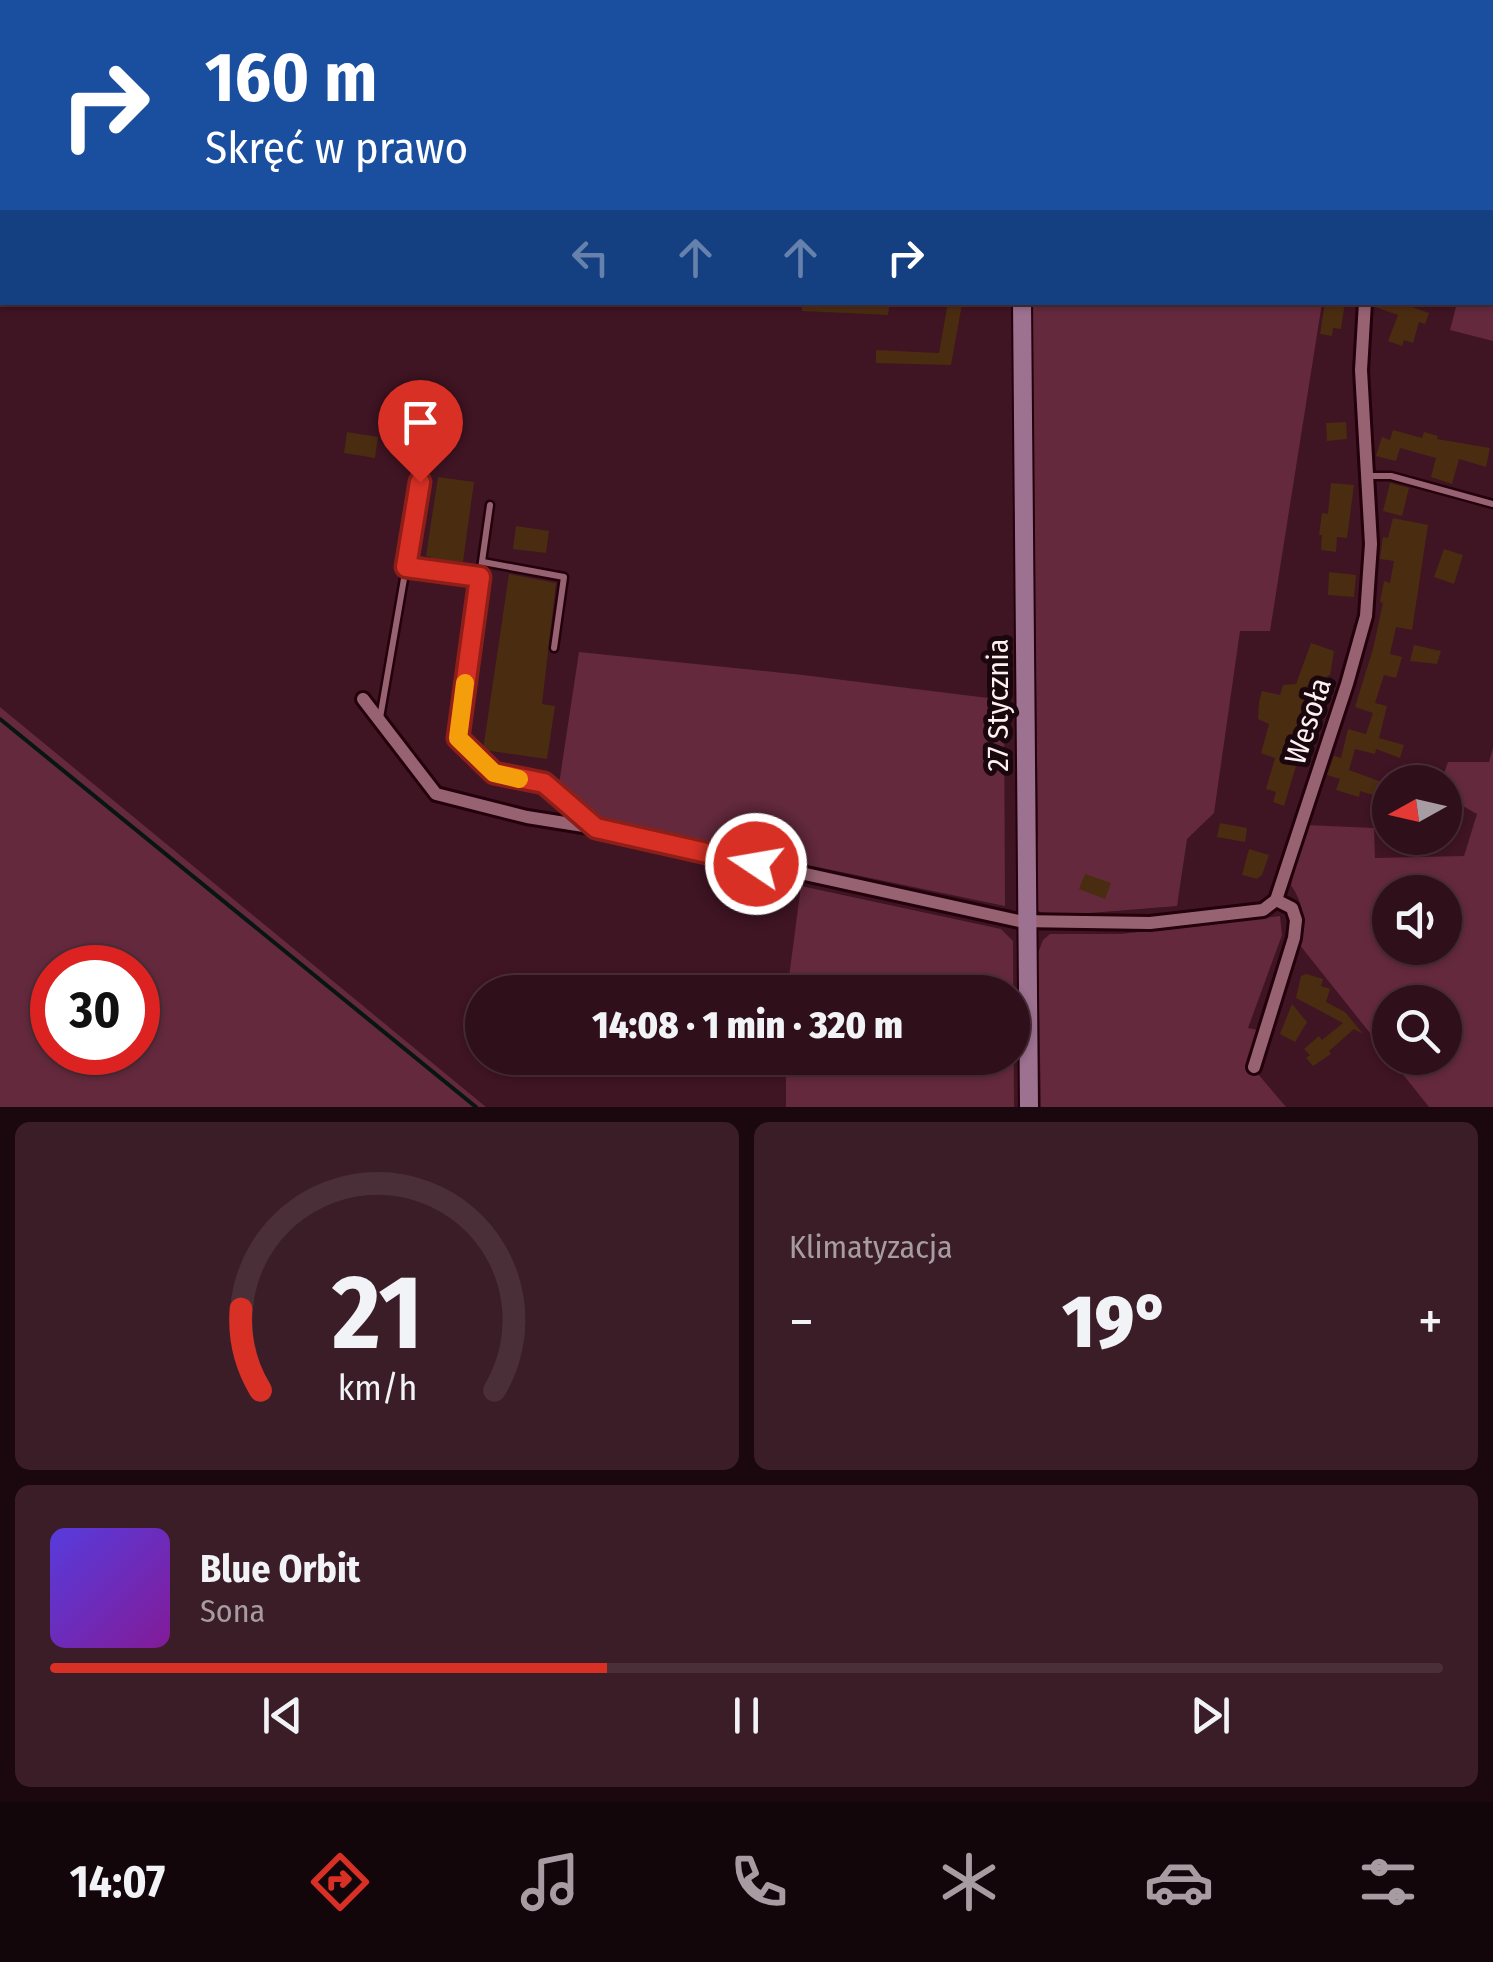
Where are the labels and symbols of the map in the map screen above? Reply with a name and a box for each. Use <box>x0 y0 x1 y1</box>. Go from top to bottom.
pin <box>378 380 463 483</box>
street label: 27 Stycznia <box>980 639 1016 771</box>
street label: Wesoła <box>1277 673 1339 769</box>
north arrow <box>1372 765 1462 855</box>
position arrow <box>704 812 808 916</box>
speed limit sign: 30 <box>30 945 160 1075</box>

